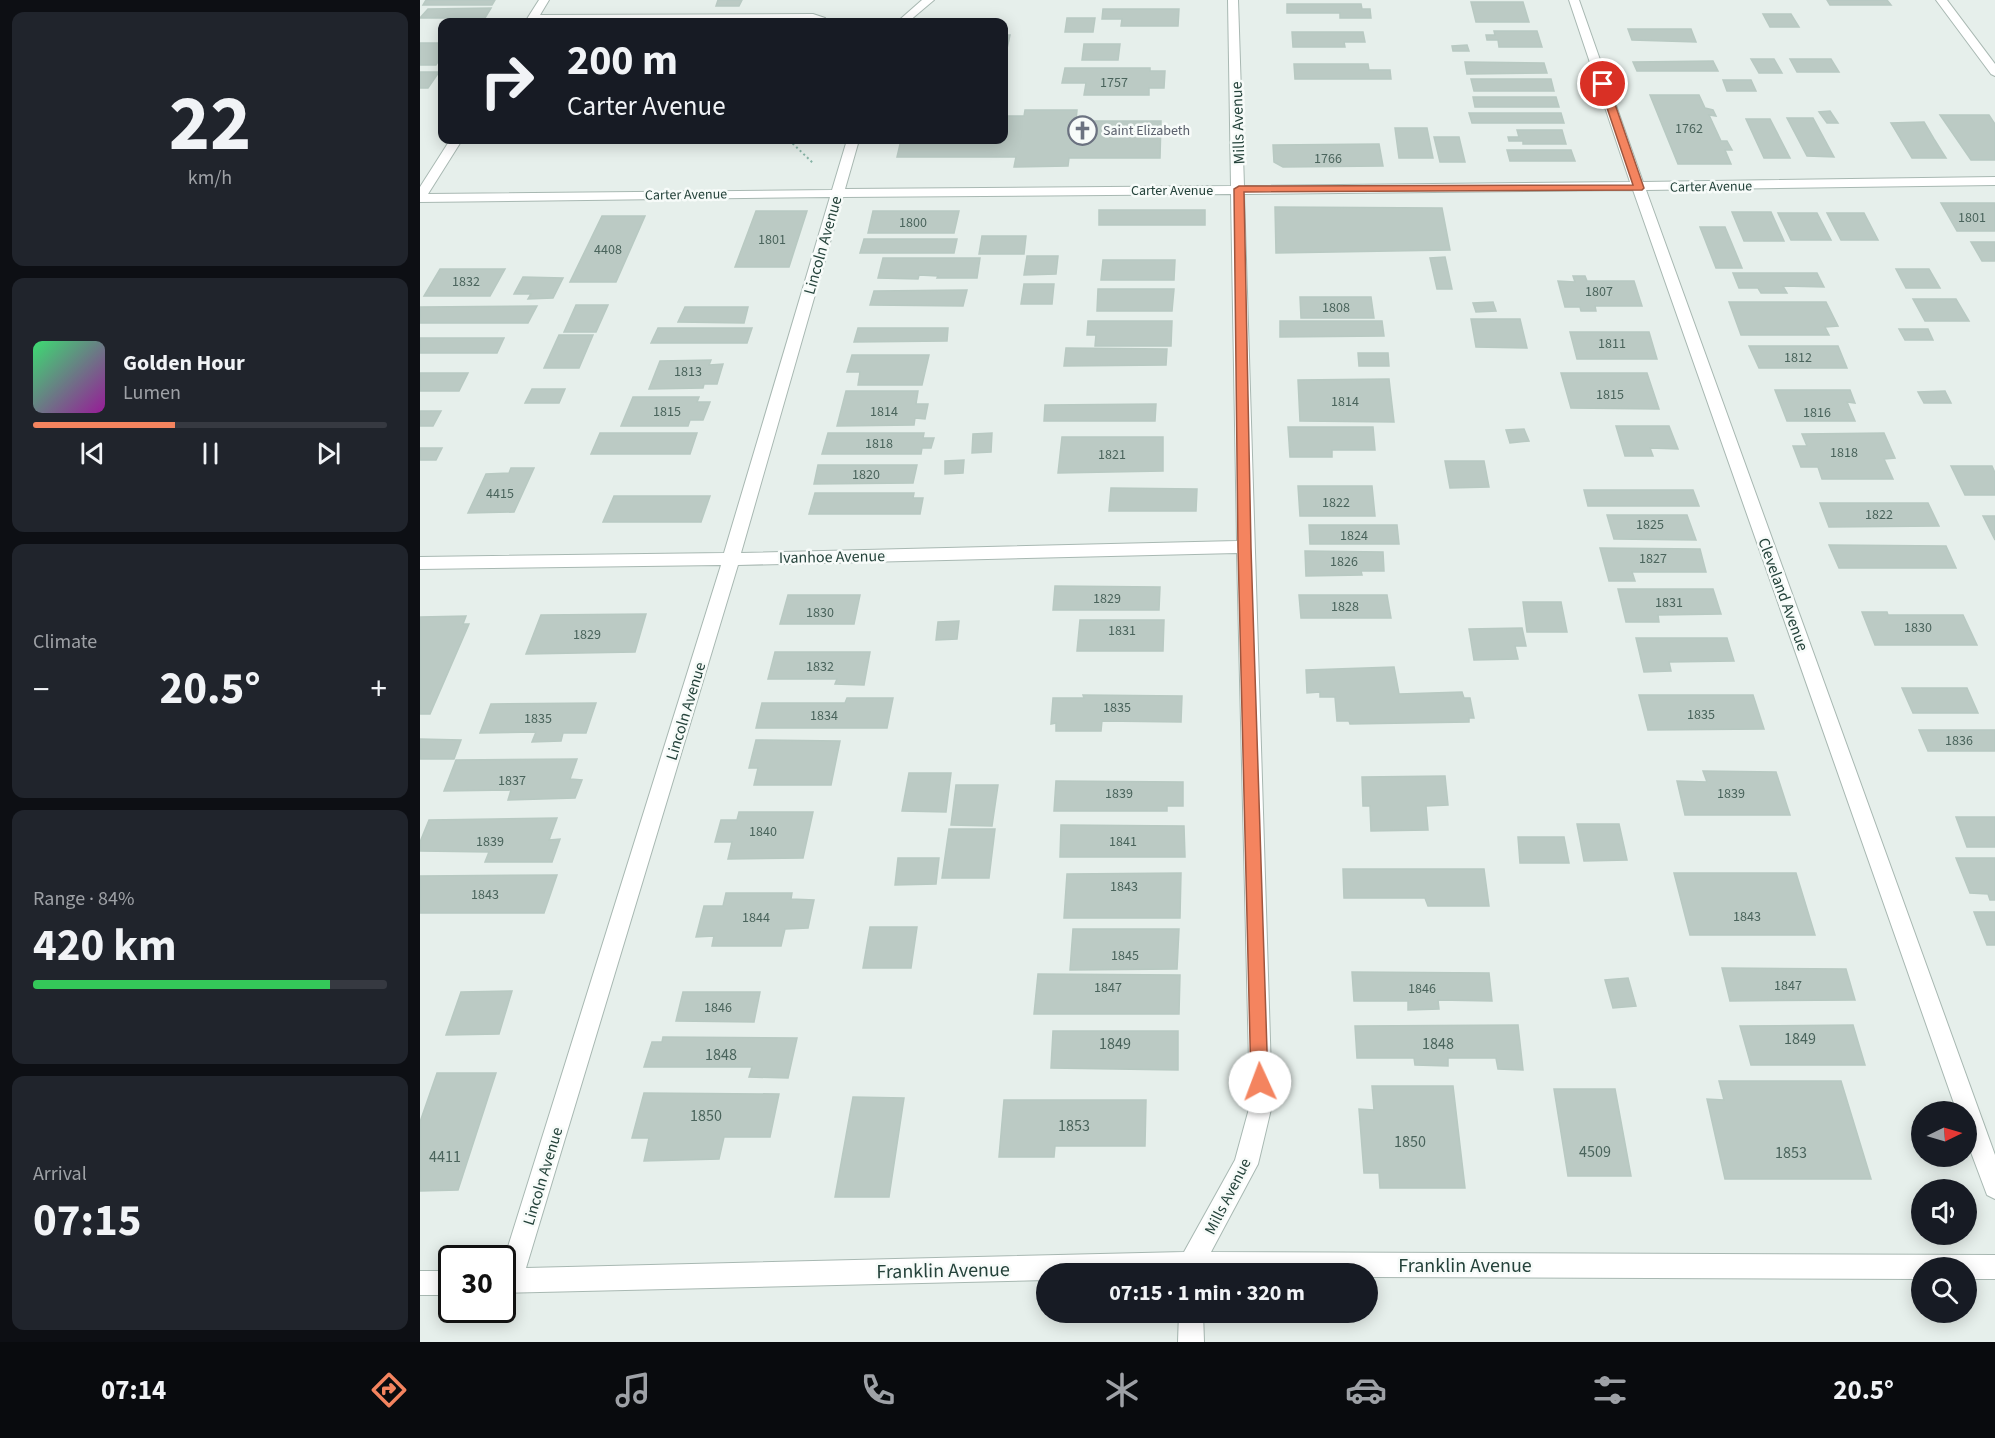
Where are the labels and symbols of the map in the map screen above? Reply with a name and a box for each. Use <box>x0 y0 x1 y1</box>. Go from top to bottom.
pin <box>1577 58 1628 109</box>
house number: 1757 <box>1100 73 1128 93</box>
street label: Mills Avenue <box>1226 81 1250 165</box>
church icon: Saint Elizabeth <box>1066 114 1098 146</box>
house number: 1762 <box>1675 119 1703 139</box>
place label: Saint Elizabeth <box>1103 121 1190 141</box>
house number: 1766 <box>1314 149 1342 169</box>
street label: Carter Avenue <box>1670 176 1752 198</box>
street label: Carter Avenue <box>1131 181 1213 201</box>
street label: Carter Avenue <box>645 184 727 206</box>
street label: Lincoln Avenue <box>798 193 848 297</box>
house number: 1801 <box>1958 208 1986 228</box>
house number: 1800 <box>899 213 927 233</box>
house number: 1801 <box>758 230 786 250</box>
house number: 4408 <box>594 240 622 260</box>
house number: 1832 <box>452 272 480 292</box>
house number: 1807 <box>1585 282 1613 302</box>
house number: 1808 <box>1322 298 1350 318</box>
house number: 1811 <box>1598 334 1626 354</box>
house number: 1812 <box>1784 348 1812 368</box>
house number: 1813 <box>674 362 702 382</box>
house number: 1815 <box>1596 385 1624 405</box>
house number: 1814 <box>1331 392 1359 412</box>
house number: 1815 <box>653 402 681 422</box>
house number: 1814 <box>870 402 898 422</box>
house number: 1816 <box>1803 403 1831 423</box>
house number: 1818 <box>865 434 893 454</box>
house number: 1818 <box>1830 443 1858 463</box>
house number: 1821 <box>1098 445 1126 465</box>
house number: 1820 <box>852 465 880 485</box>
house number: 4415 <box>486 484 514 504</box>
house number: 1822 <box>1322 493 1350 513</box>
house number: 1822 <box>1865 505 1893 525</box>
house number: 1825 <box>1636 515 1664 535</box>
house number: 1824 <box>1340 526 1368 546</box>
street label: Cleveland Avenue <box>1752 535 1814 654</box>
street label: Ivanhoe Avenue <box>779 545 885 569</box>
house number: 1827 <box>1639 549 1667 569</box>
house number: 1826 <box>1330 552 1358 572</box>
house number: 1829 <box>1093 589 1121 609</box>
house number: 1831 <box>1655 593 1683 613</box>
house number: 1828 <box>1331 597 1359 617</box>
house number: 1830 <box>806 603 834 623</box>
house number: 1830 <box>1904 618 1932 638</box>
house number: 1831 <box>1108 621 1136 641</box>
house number: 1829 <box>573 625 601 645</box>
house number: 1832 <box>806 657 834 677</box>
street label: Lincoln Avenue <box>661 660 711 763</box>
house number: 1835 <box>1103 698 1131 718</box>
house number: 1835 <box>1687 705 1715 725</box>
house number: 1834 <box>810 706 838 726</box>
house number: 1835 <box>524 709 552 729</box>
house number: 1836 <box>1945 731 1973 751</box>
house number: 1837 <box>498 771 526 791</box>
house number: 1839 <box>1105 784 1133 804</box>
house number: 1839 <box>1717 784 1745 804</box>
house number: 1840 <box>749 822 777 842</box>
house number: 1839 <box>476 832 504 852</box>
house number: 1841 <box>1109 832 1137 852</box>
house number: 1843 <box>1110 877 1138 897</box>
house number: 1843 <box>471 885 499 905</box>
house number: 1843 <box>1733 907 1761 927</box>
house number: 1844 <box>742 908 770 928</box>
house number: 1845 <box>1111 946 1139 966</box>
house number: 1847 <box>1774 976 1802 996</box>
house number: 1847 <box>1094 978 1122 998</box>
house number: 1846 <box>1408 979 1436 999</box>
house number: 1846 <box>704 998 732 1018</box>
house number: 1849 <box>1784 1028 1816 1050</box>
house number: 1849 <box>1099 1033 1131 1055</box>
house number: 1848 <box>1422 1033 1454 1055</box>
house number: 1848 <box>705 1044 737 1066</box>
position arrow <box>1228 1050 1292 1114</box>
north arrow <box>1911 1101 1977 1167</box>
house number: 1850 <box>690 1105 722 1127</box>
house number: 1853 <box>1058 1115 1090 1137</box>
street label: Lincoln Avenue <box>518 1125 568 1228</box>
house number: 1850 <box>1394 1131 1426 1153</box>
house number: 4509 <box>1579 1141 1611 1163</box>
house number: 1853 <box>1775 1142 1807 1164</box>
house number: 4411 <box>429 1146 461 1168</box>
street label: Mills Avenue <box>1199 1154 1257 1238</box>
speed limit sign: 30 <box>438 1245 516 1323</box>
street label: Franklin Avenue <box>1398 1252 1532 1280</box>
street label: Franklin Avenue <box>876 1256 1010 1286</box>

